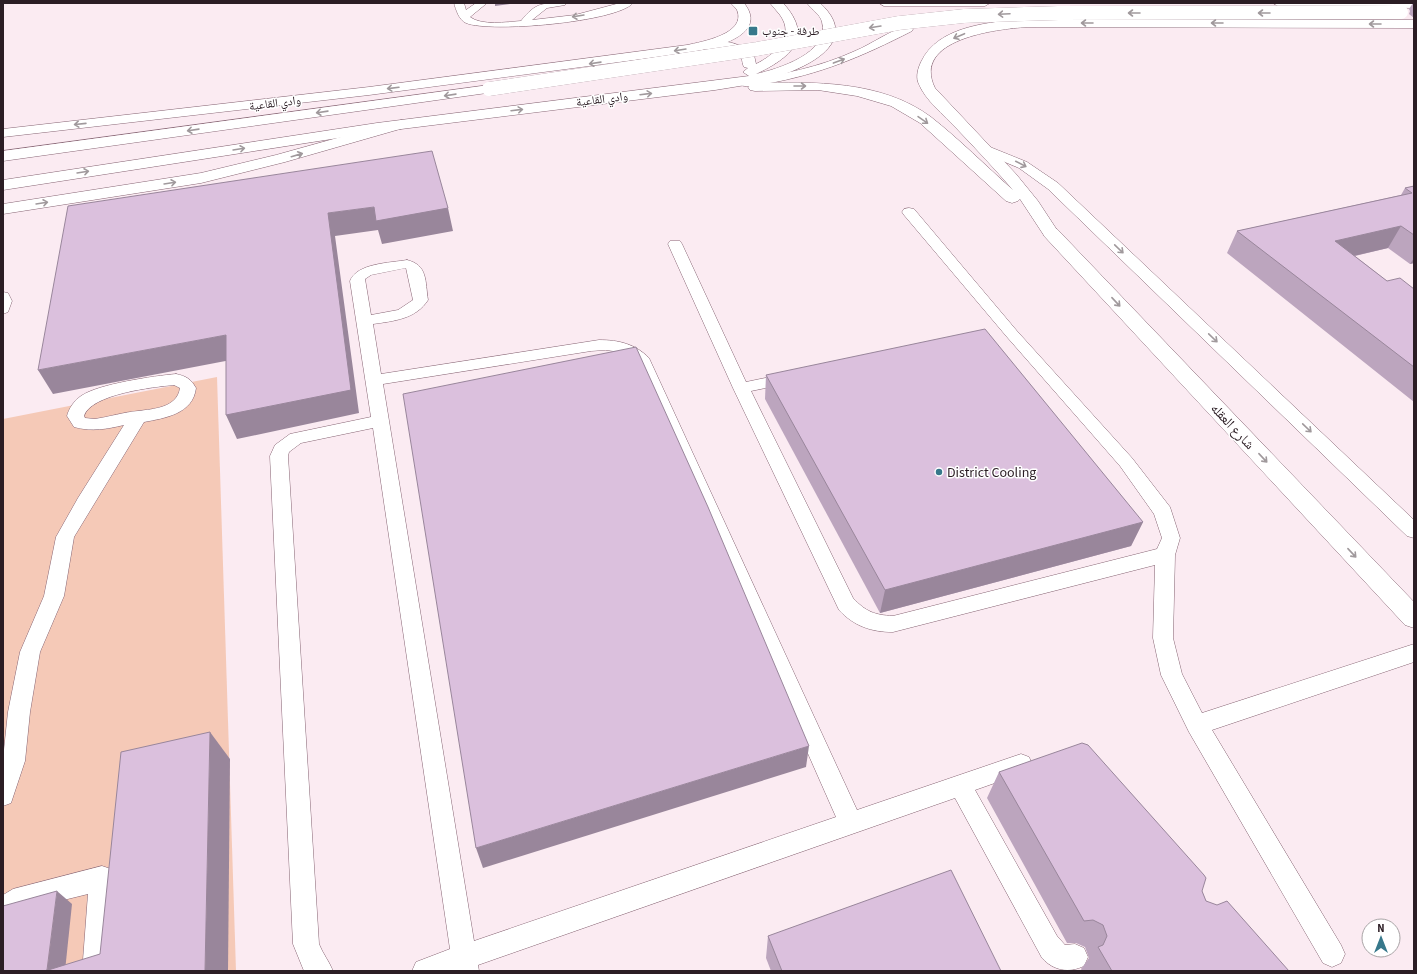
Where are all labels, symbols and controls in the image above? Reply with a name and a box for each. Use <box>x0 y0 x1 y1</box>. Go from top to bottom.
one-way arrow <box>1128 9 1141 17</box>
one-way arrow <box>1258 9 1271 17</box>
one-way arrow <box>998 11 1011 18</box>
one-way arrow <box>571 12 584 20</box>
one-way arrow <box>1081 19 1094 27</box>
one-way arrow <box>1211 19 1224 27</box>
one-way arrow <box>1369 20 1382 28</box>
place label: طرفة - جنوب <box>762 23 820 40</box>
one-way arrow <box>869 23 882 31</box>
marker: طرفة - جنوب <box>747 25 759 37</box>
one-way arrow <box>953 33 965 40</box>
one-way arrow <box>674 46 687 54</box>
one-way arrow <box>833 57 846 64</box>
one-way arrow <box>589 59 602 67</box>
one-way arrow <box>793 82 806 90</box>
one-way arrow <box>387 85 400 92</box>
street label: وادي القاعية <box>575 88 629 112</box>
one-way arrow <box>639 90 652 98</box>
one-way arrow <box>444 91 457 99</box>
street label: وادي القاعية <box>248 92 302 116</box>
one-way arrow <box>510 106 523 113</box>
one-way arrow <box>316 108 329 116</box>
one-way arrow <box>918 116 929 124</box>
one-way arrow <box>74 121 87 128</box>
one-way arrow <box>187 126 200 134</box>
one-way arrow <box>232 145 245 153</box>
one-way arrow <box>290 151 303 158</box>
one-way arrow <box>1014 161 1026 168</box>
one-way arrow <box>76 168 89 176</box>
one-way arrow <box>163 179 176 187</box>
one-way arrow <box>35 199 48 207</box>
one-way arrow <box>1114 244 1124 253</box>
one-way arrow <box>1112 297 1121 307</box>
one-way arrow <box>1208 334 1218 343</box>
street label: شارع العقله <box>1206 399 1259 454</box>
one-way arrow <box>1302 423 1312 433</box>
one-way arrow <box>1258 453 1268 463</box>
place label: District Cooling <box>947 463 1036 483</box>
marker: District Cooling <box>934 467 944 477</box>
one-way arrow <box>1348 548 1357 558</box>
north arrow <box>1361 918 1401 958</box>
text: N <box>1377 921 1385 936</box>

